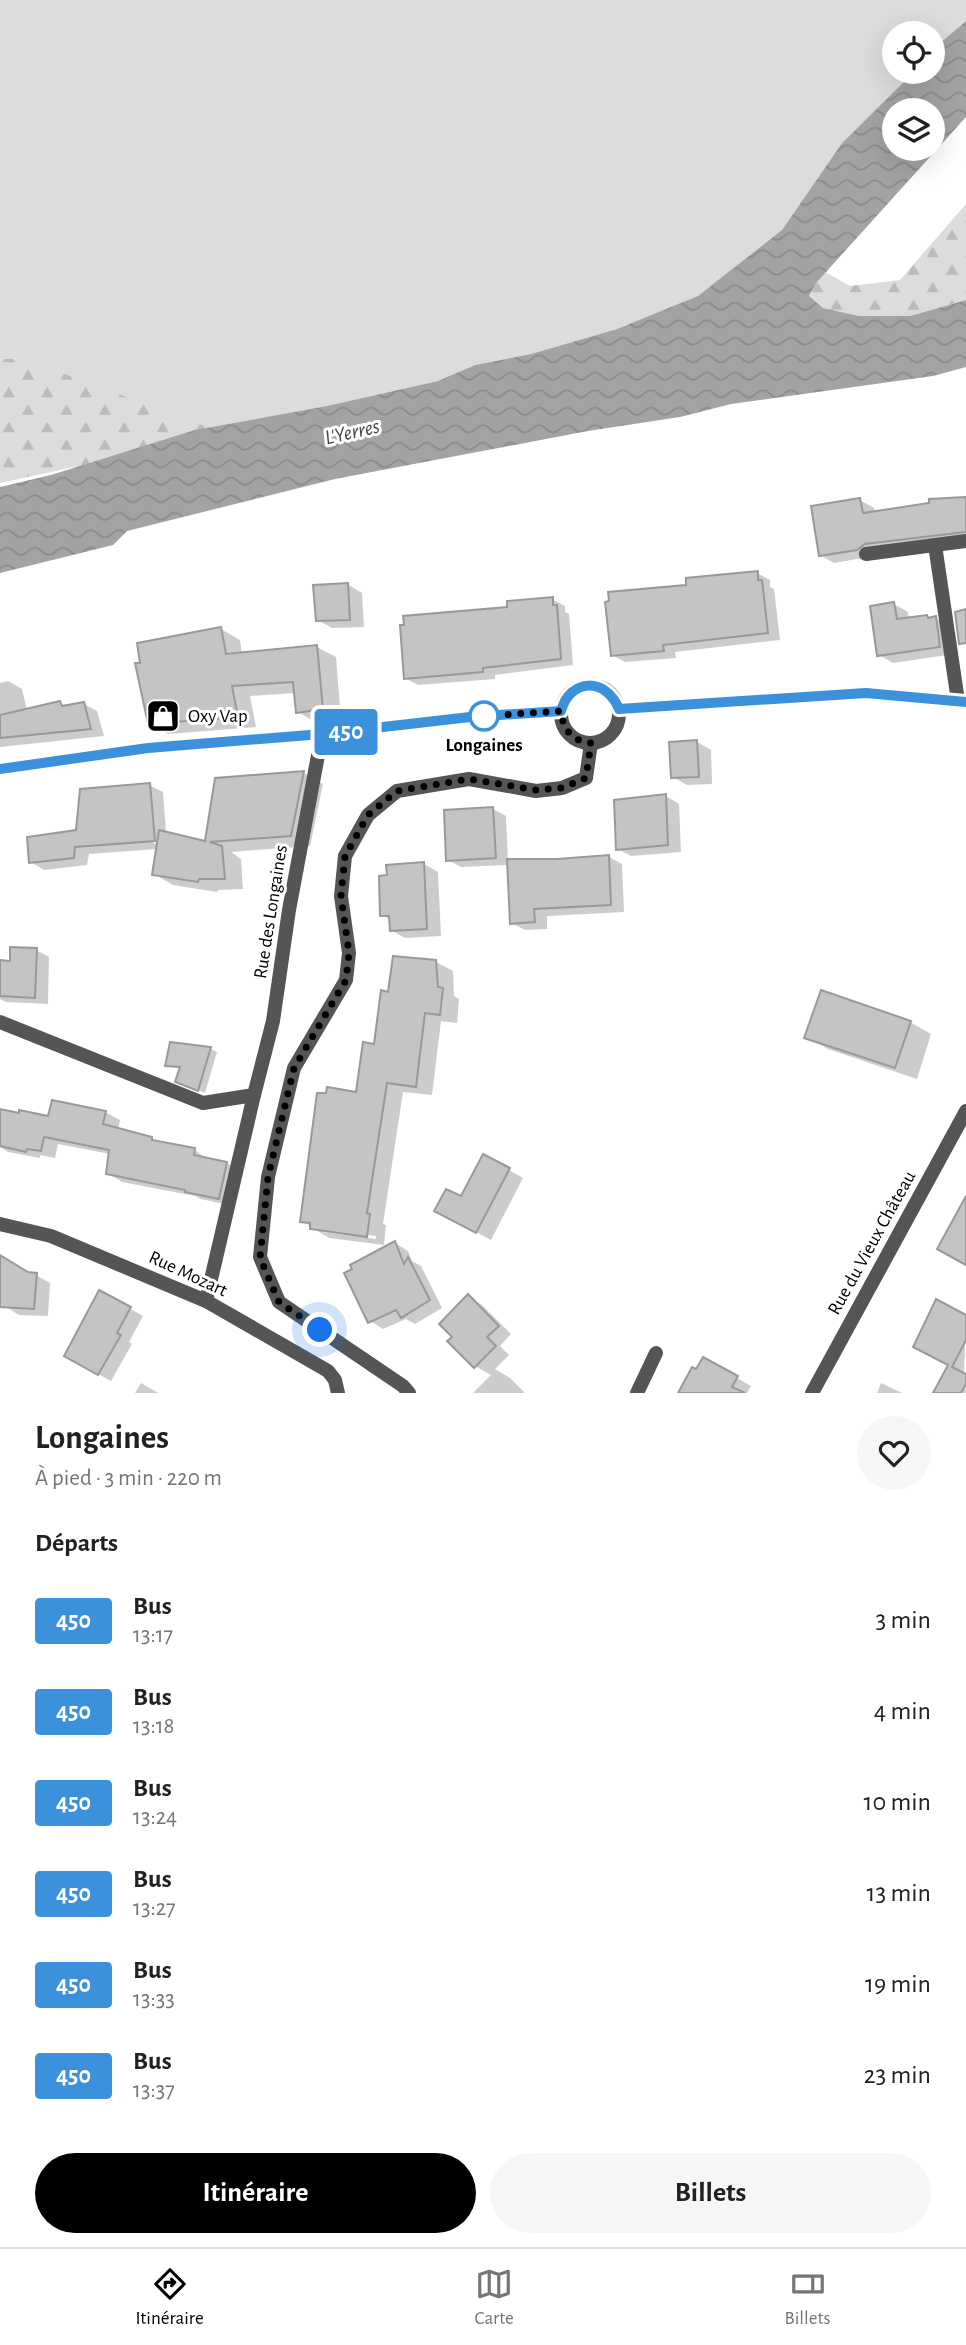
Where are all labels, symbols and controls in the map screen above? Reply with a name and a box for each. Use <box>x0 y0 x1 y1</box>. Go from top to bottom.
map controls <box>882 21 945 161</box>
button: locate <box>882 21 945 84</box>
button: layers <box>882 98 945 161</box>
water label: L'Yerres <box>323 415 382 448</box>
shop icon: Oxy Vap <box>144 697 182 735</box>
marker: Longaines <box>469 701 499 731</box>
place label: Oxy Vap <box>188 707 248 726</box>
line badge: 450 <box>306 709 386 755</box>
text: 450 <box>329 720 363 744</box>
place label: Longaines <box>445 736 523 755</box>
street label: Rue des Longaines <box>251 844 291 980</box>
street label: Rue du Vieux Château <box>825 1168 920 1318</box>
street label: Rue Mozart <box>146 1248 230 1300</box>
your location <box>302 1312 337 1347</box>
button: heart <box>857 1416 931 1490</box>
text: Longaines <box>35 1422 169 1455</box>
text: À pied · 3 min · 220 m <box>35 1467 222 1490</box>
text: Départs <box>35 1530 118 1556</box>
text: Bus <box>133 1593 172 1619</box>
text: 3 min <box>875 1607 931 1633</box>
text: 450 <box>56 1609 91 1633</box>
text: 13:17 <box>133 1624 173 1647</box>
text: Bus <box>133 1684 172 1710</box>
text: 4 min <box>874 1698 931 1724</box>
text: 450 <box>56 1700 91 1724</box>
text: 13:18 <box>133 1715 174 1738</box>
text: Bus <box>133 1775 172 1801</box>
text: 10 min <box>864 1789 931 1815</box>
text: 450 <box>56 1791 91 1815</box>
text: 13:24 <box>133 1806 177 1829</box>
text: Bus <box>133 1866 172 1892</box>
text: 13 min <box>867 1880 931 1906</box>
text: 450 <box>56 1882 91 1906</box>
text: 13:27 <box>133 1897 176 1920</box>
text: Bus <box>133 1957 172 1983</box>
text: 19 min <box>865 1971 931 1997</box>
text: 450 <box>56 1973 91 1997</box>
text: 13:33 <box>133 1988 175 2011</box>
text: Bus <box>133 2048 172 2074</box>
text: 23 min <box>864 2062 931 2088</box>
text: 450 <box>56 2064 91 2088</box>
text: 13:37 <box>133 2079 175 2102</box>
button: Itinéraire <box>35 2153 476 2233</box>
button: Billets <box>490 2153 931 2233</box>
tab: Itinéraire <box>135 2265 204 2330</box>
tab: Carte <box>475 2265 514 2330</box>
tab: Billets <box>785 2265 831 2330</box>

